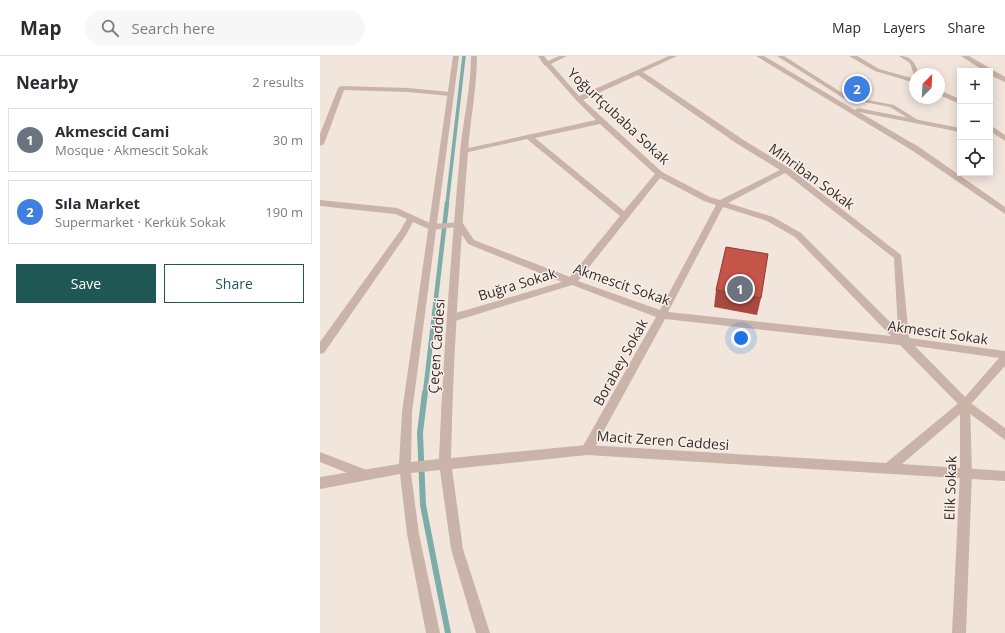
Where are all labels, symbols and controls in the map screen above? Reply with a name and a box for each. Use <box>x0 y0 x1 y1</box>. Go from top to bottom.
search box <box>85 10 365 46</box>
text: Map <box>20 15 61 41</box>
icon: search <box>99 17 121 39</box>
text: Search here <box>131 18 215 38</box>
text: Map <box>832 18 861 37</box>
text: Layers <box>883 18 925 37</box>
text: Share <box>947 18 985 37</box>
street label: Yoğurtçubaba Sokak <box>564 64 675 169</box>
north arrow <box>909 68 945 104</box>
map controls <box>957 68 993 176</box>
button: + <box>957 68 993 104</box>
text: Nearby <box>16 71 78 94</box>
text: 2 results <box>252 73 304 91</box>
pin: 2 <box>844 74 870 104</box>
button: − <box>957 104 993 140</box>
text: Akmescid Cami <box>55 121 169 141</box>
text: 1 <box>26 131 34 149</box>
text: 30 m <box>273 131 303 149</box>
street label: Mihriban Sokak <box>766 139 859 214</box>
button: locate <box>957 140 993 176</box>
text: Mosque · Akmescit Sokak <box>55 141 208 159</box>
text: Sıla Market <box>55 193 140 213</box>
text: 2 <box>26 203 34 221</box>
text: 190 m <box>265 203 303 221</box>
text: Supermarket · Kerkük Sokak <box>55 213 226 231</box>
street label: Akmescit Sokak <box>571 259 674 310</box>
street label: Buğra Sokak <box>476 263 559 305</box>
button: Save <box>16 264 156 303</box>
button: Share <box>164 264 304 303</box>
pin: 1 <box>727 274 753 304</box>
street label: Çeçen Caddesi <box>423 298 449 394</box>
street label: Borabey Sokak <box>588 315 652 409</box>
street label: Akmescit Sokak <box>887 316 990 349</box>
your location <box>731 328 751 348</box>
street label: Macit Zeren Caddesi <box>596 426 730 454</box>
street label: Elik Sokak <box>939 455 961 521</box>

